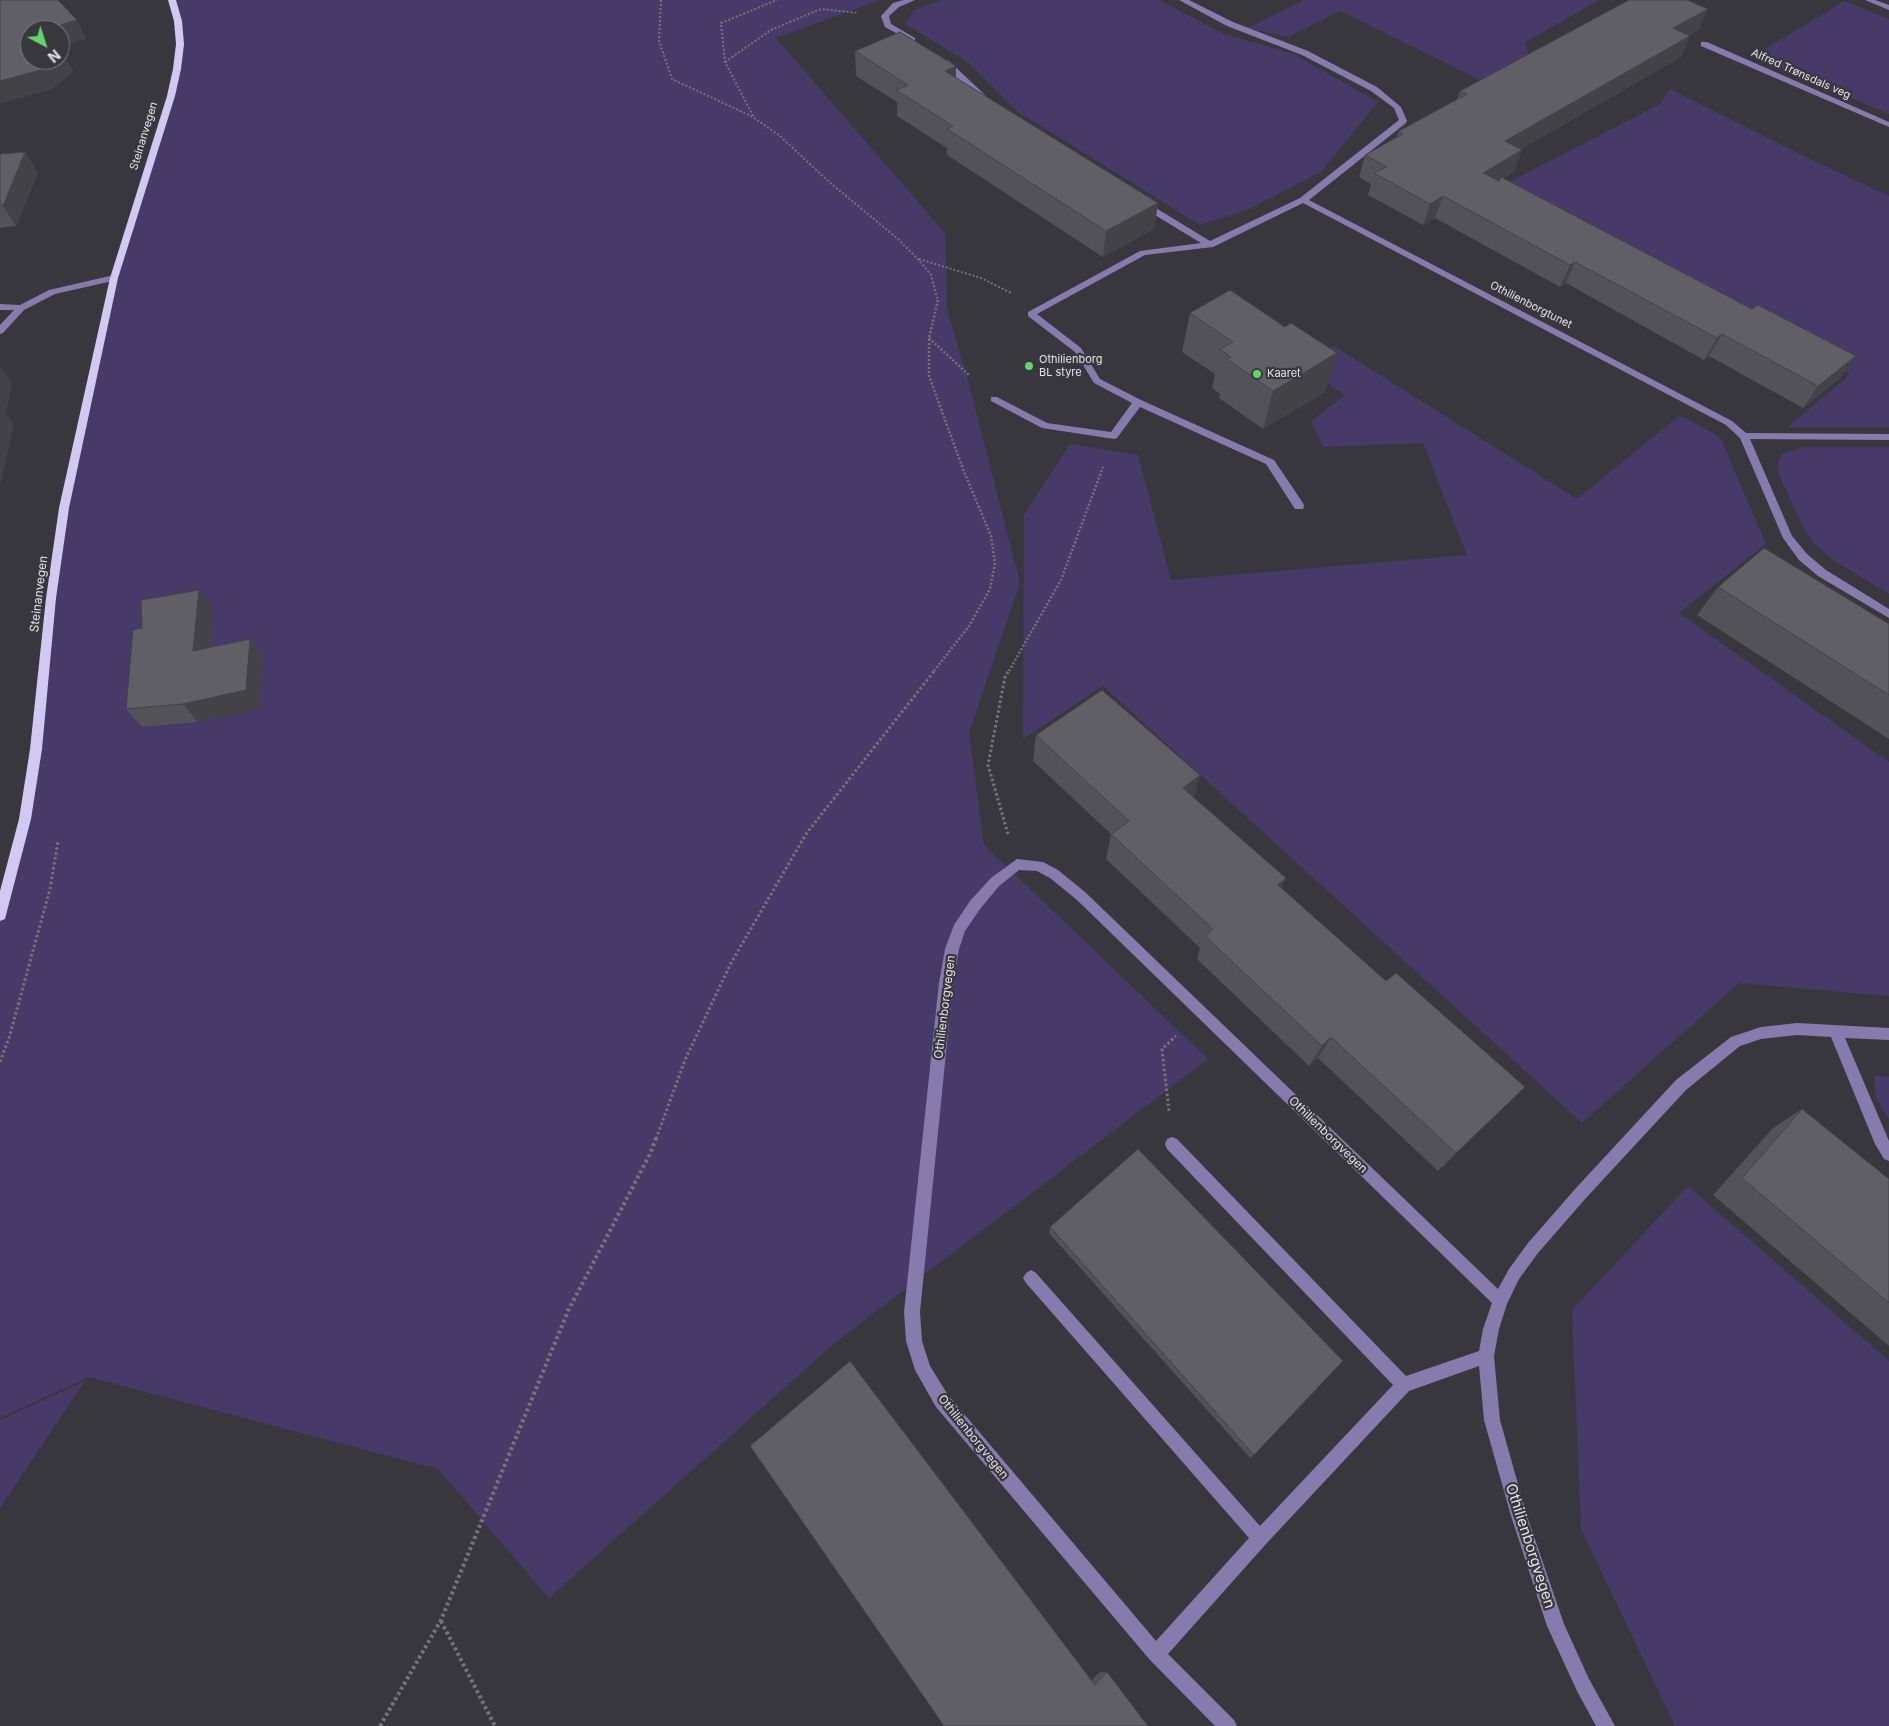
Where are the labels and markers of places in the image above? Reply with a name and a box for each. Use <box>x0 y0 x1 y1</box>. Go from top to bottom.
place label: Othilienborg BL styre <box>1039 353 1102 379</box>
marker: Othilienborg BL styre <box>1023 360 1035 372</box>
place label: Kaaret <box>1267 367 1301 381</box>
marker: Kaaret <box>1251 368 1263 380</box>

